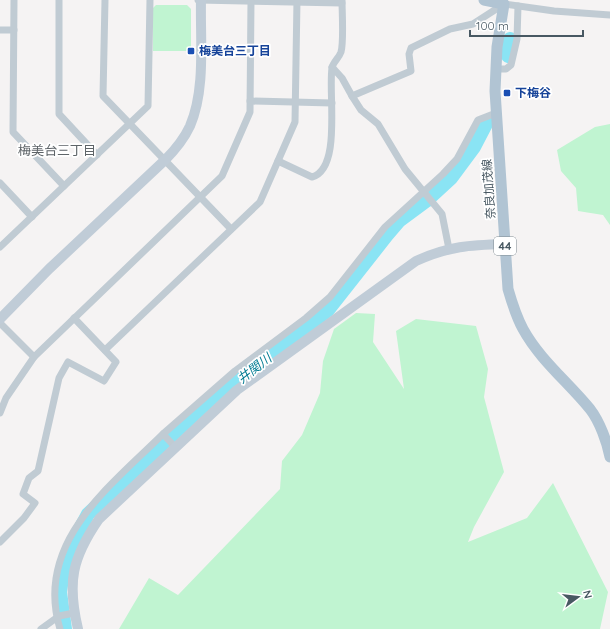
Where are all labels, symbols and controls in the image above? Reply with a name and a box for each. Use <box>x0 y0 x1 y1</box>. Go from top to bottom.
scale bar <box>470 12 583 38</box>
text: 100 m <box>476 18 509 33</box>
place label: 梅美台三丁目 <box>199 43 271 58</box>
marker: 梅美台三丁目 <box>186 46 196 56</box>
place label: 下梅谷 <box>515 85 551 100</box>
marker: 下梅谷 <box>502 88 512 98</box>
district label: 梅美台三丁目 <box>18 142 96 158</box>
street label: 奈良加茂線 <box>479 159 498 219</box>
road number: 44 <box>494 237 516 255</box>
water label: 井関川 <box>234 348 276 386</box>
north arrow <box>558 577 598 617</box>
text: N <box>580 589 595 600</box>

